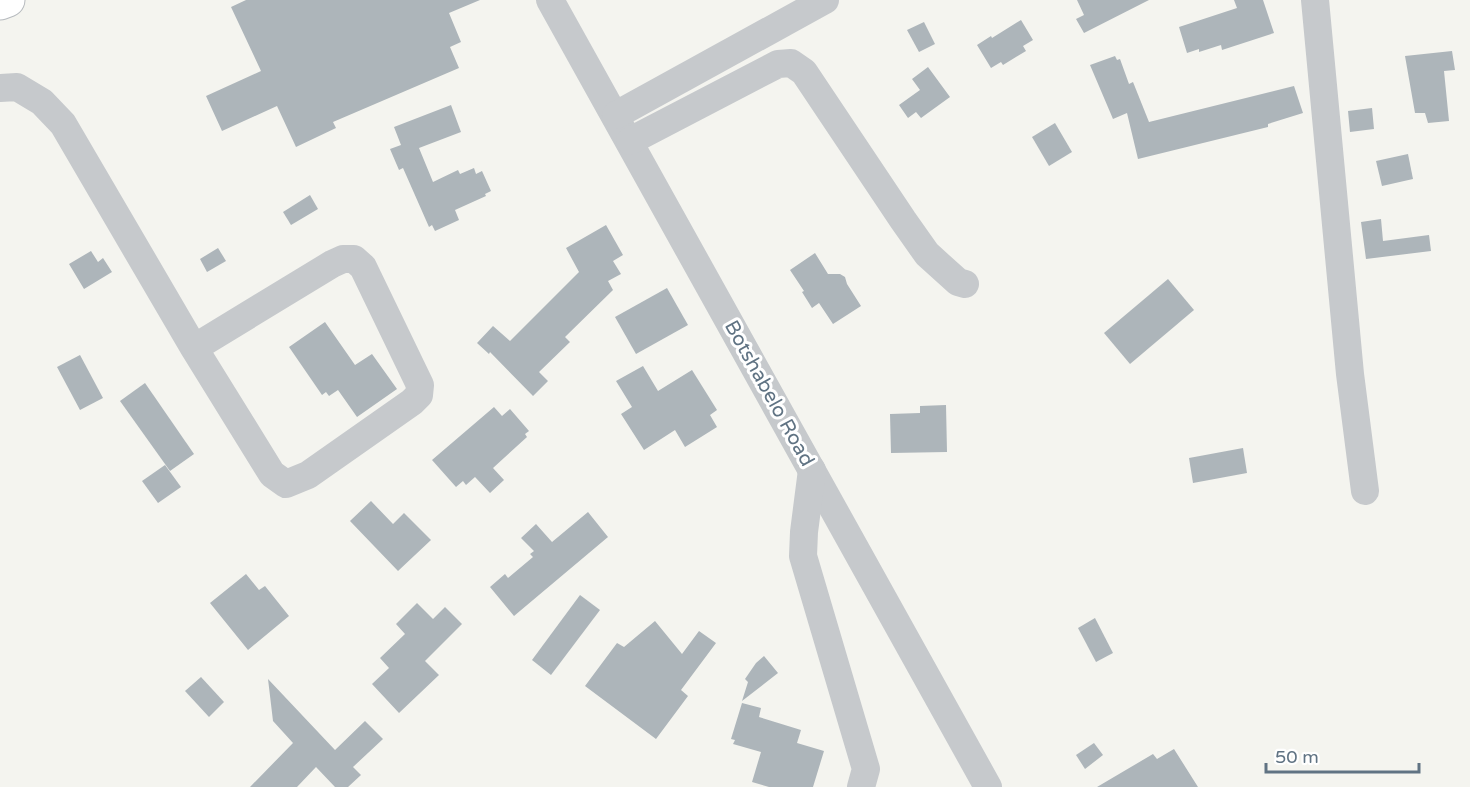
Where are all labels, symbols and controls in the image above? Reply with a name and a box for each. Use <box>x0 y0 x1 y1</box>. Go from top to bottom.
street label: Botshabelo Road <box>719 316 819 471</box>
scale bar <box>1266 736 1419 774</box>
text: 50 m <box>1275 746 1319 768</box>

